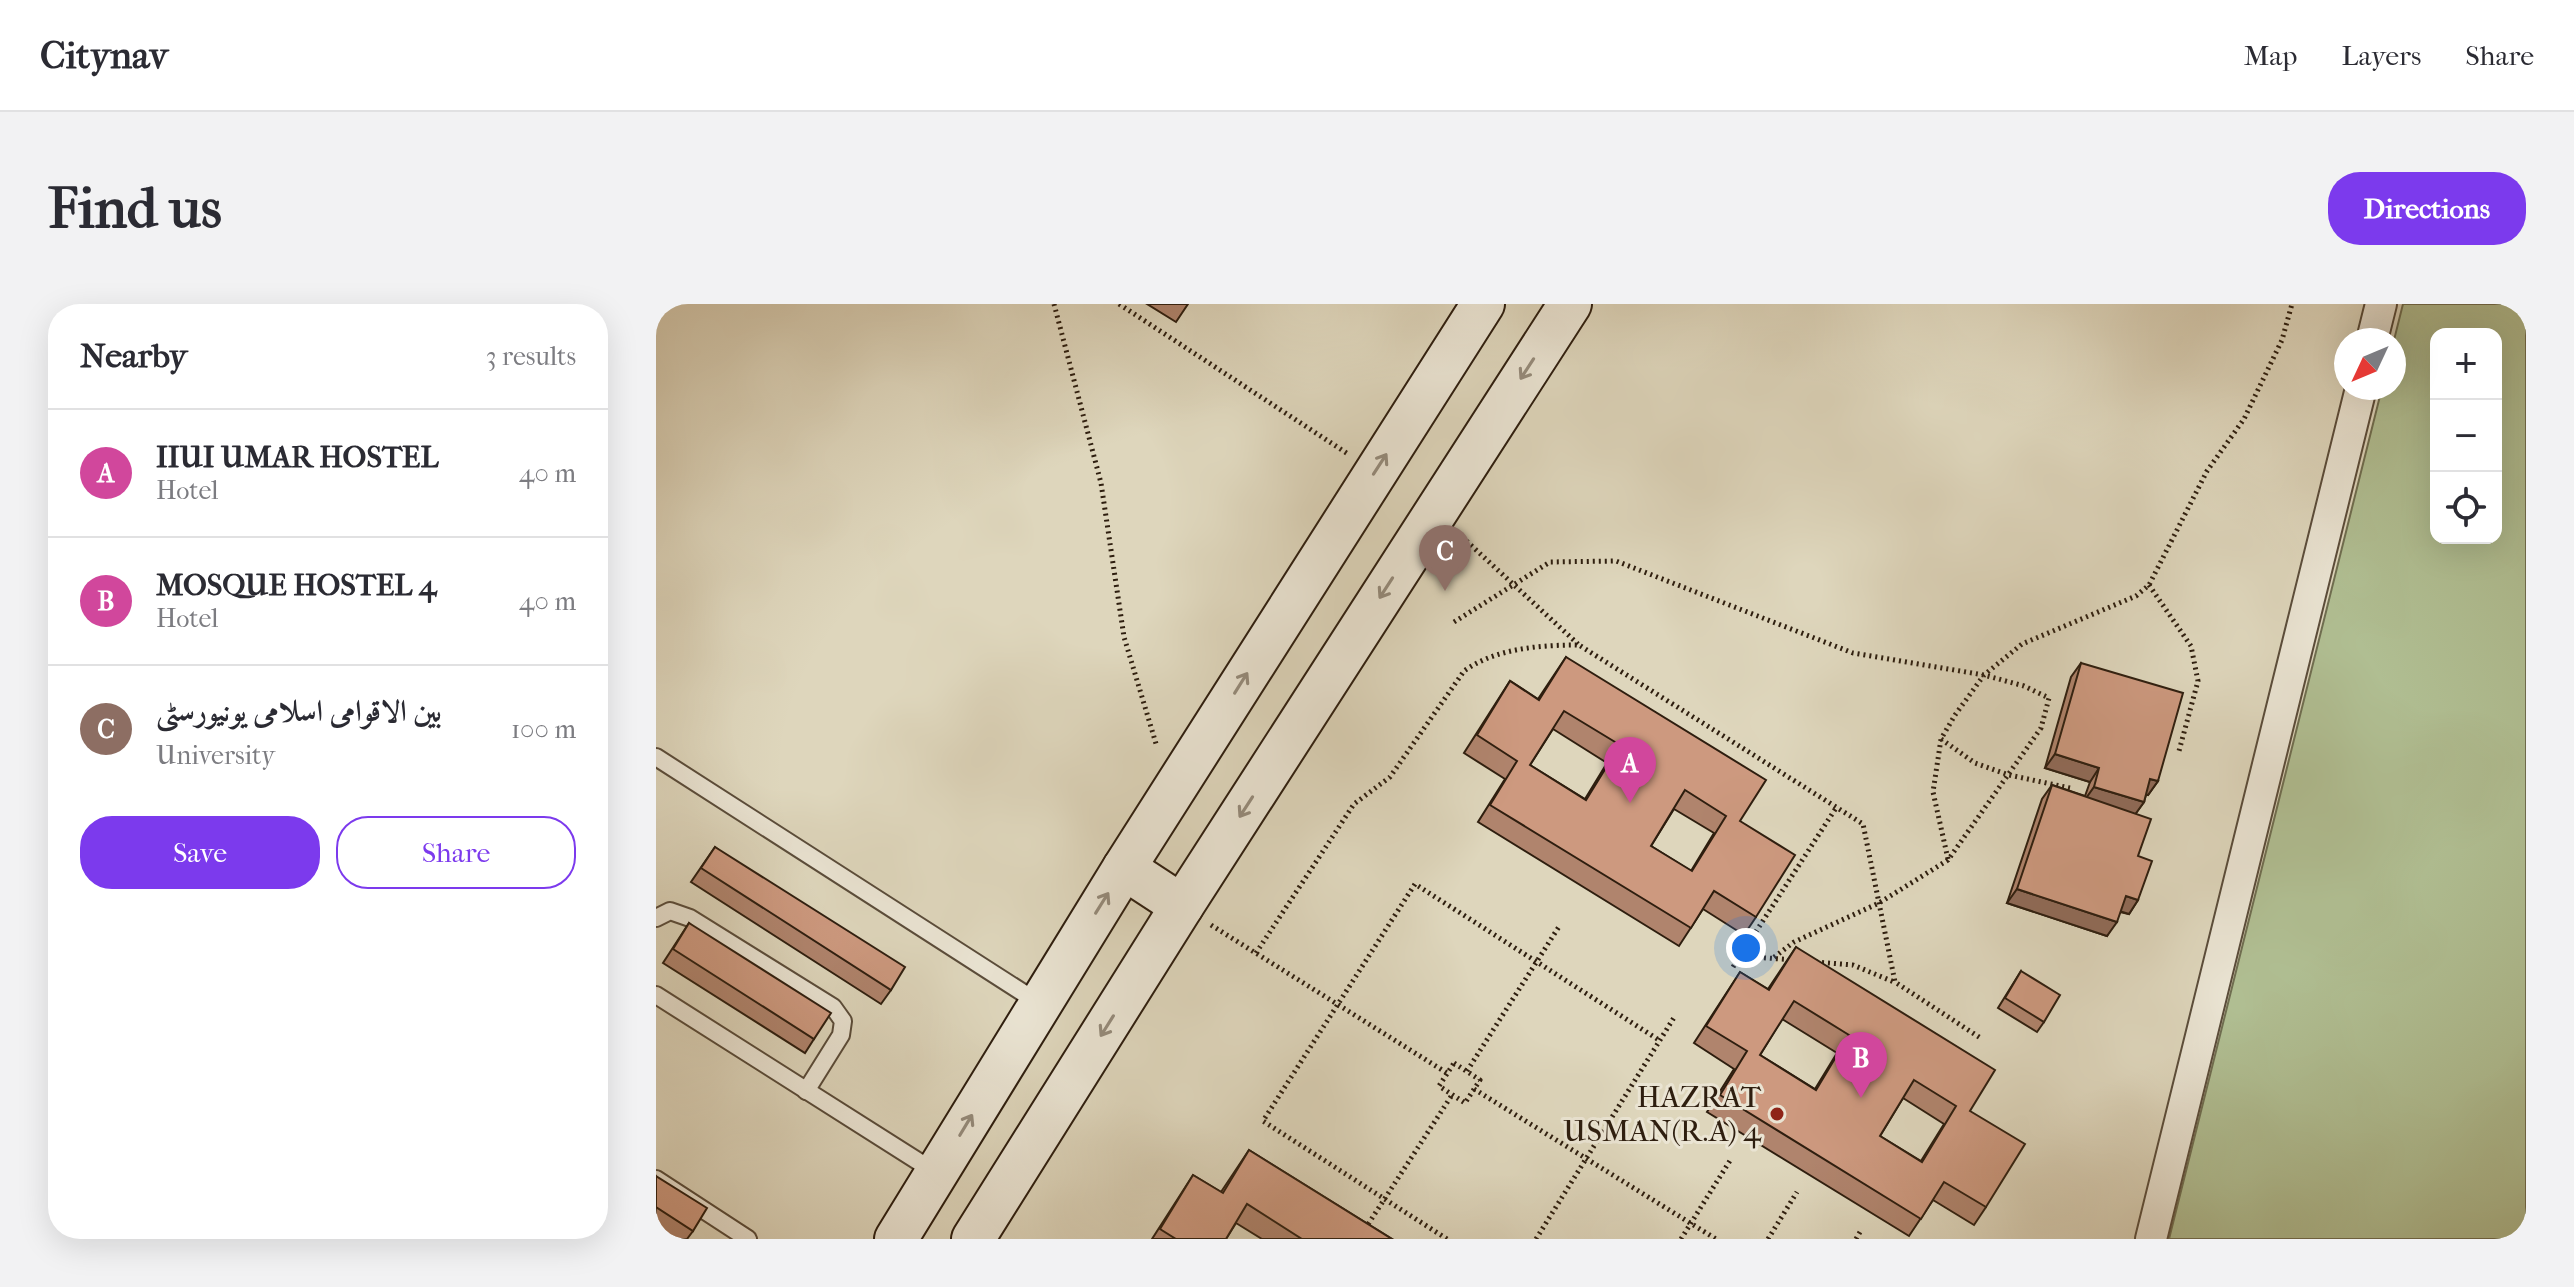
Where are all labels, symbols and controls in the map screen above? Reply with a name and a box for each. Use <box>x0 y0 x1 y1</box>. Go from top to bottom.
text: Citynav <box>40 33 168 78</box>
text: Map <box>2244 39 2297 72</box>
text: Layers <box>2341 39 2421 72</box>
text: Share <box>2465 39 2534 72</box>
button: Directions <box>2328 172 2526 245</box>
text: Find us <box>48 176 222 241</box>
north arrow <box>2334 328 2406 400</box>
map controls <box>2430 328 2502 544</box>
button: + <box>2430 328 2502 400</box>
text: Nearby <box>80 336 187 376</box>
text: 3 results <box>486 341 576 372</box>
one-way arrow <box>1519 358 1536 380</box>
button: − <box>2430 400 2502 472</box>
text: IIUI UMAR HOSTEL <box>156 440 438 475</box>
one-way arrow <box>1373 453 1389 476</box>
text: A <box>98 458 114 489</box>
text: 40 m <box>519 458 576 489</box>
button: locate <box>2430 472 2502 544</box>
text: Hotel <box>156 475 219 506</box>
pin: C <box>1419 525 1471 591</box>
text: MOSQUE HOSTEL 4 <box>156 568 437 603</box>
one-way arrow <box>1378 576 1394 599</box>
text: B <box>98 586 114 617</box>
text: 40 m <box>519 586 576 617</box>
text: Hotel <box>156 603 219 634</box>
one-way arrow <box>1232 673 1249 695</box>
text: بین الاقوامی اسلامی یونیورسٹی <box>156 694 442 729</box>
text: C <box>97 714 115 745</box>
text: 100 m <box>511 714 576 745</box>
pin: A <box>1604 737 1656 803</box>
text: University <box>156 740 275 771</box>
one-way arrow <box>1238 795 1254 817</box>
button: Save <box>80 816 320 889</box>
button: Share <box>336 816 576 889</box>
one-way arrow <box>1094 892 1110 915</box>
your location <box>1726 928 1766 968</box>
one-way arrow <box>1098 1014 1114 1037</box>
pin: B <box>1835 1032 1887 1098</box>
place label: HAZRAT USMAN(R.A) 4 <box>1563 1080 1762 1149</box>
marker: HAZRAT USMAN(R.A) 4 <box>1768 1105 1786 1123</box>
one-way arrow <box>958 1114 974 1137</box>

